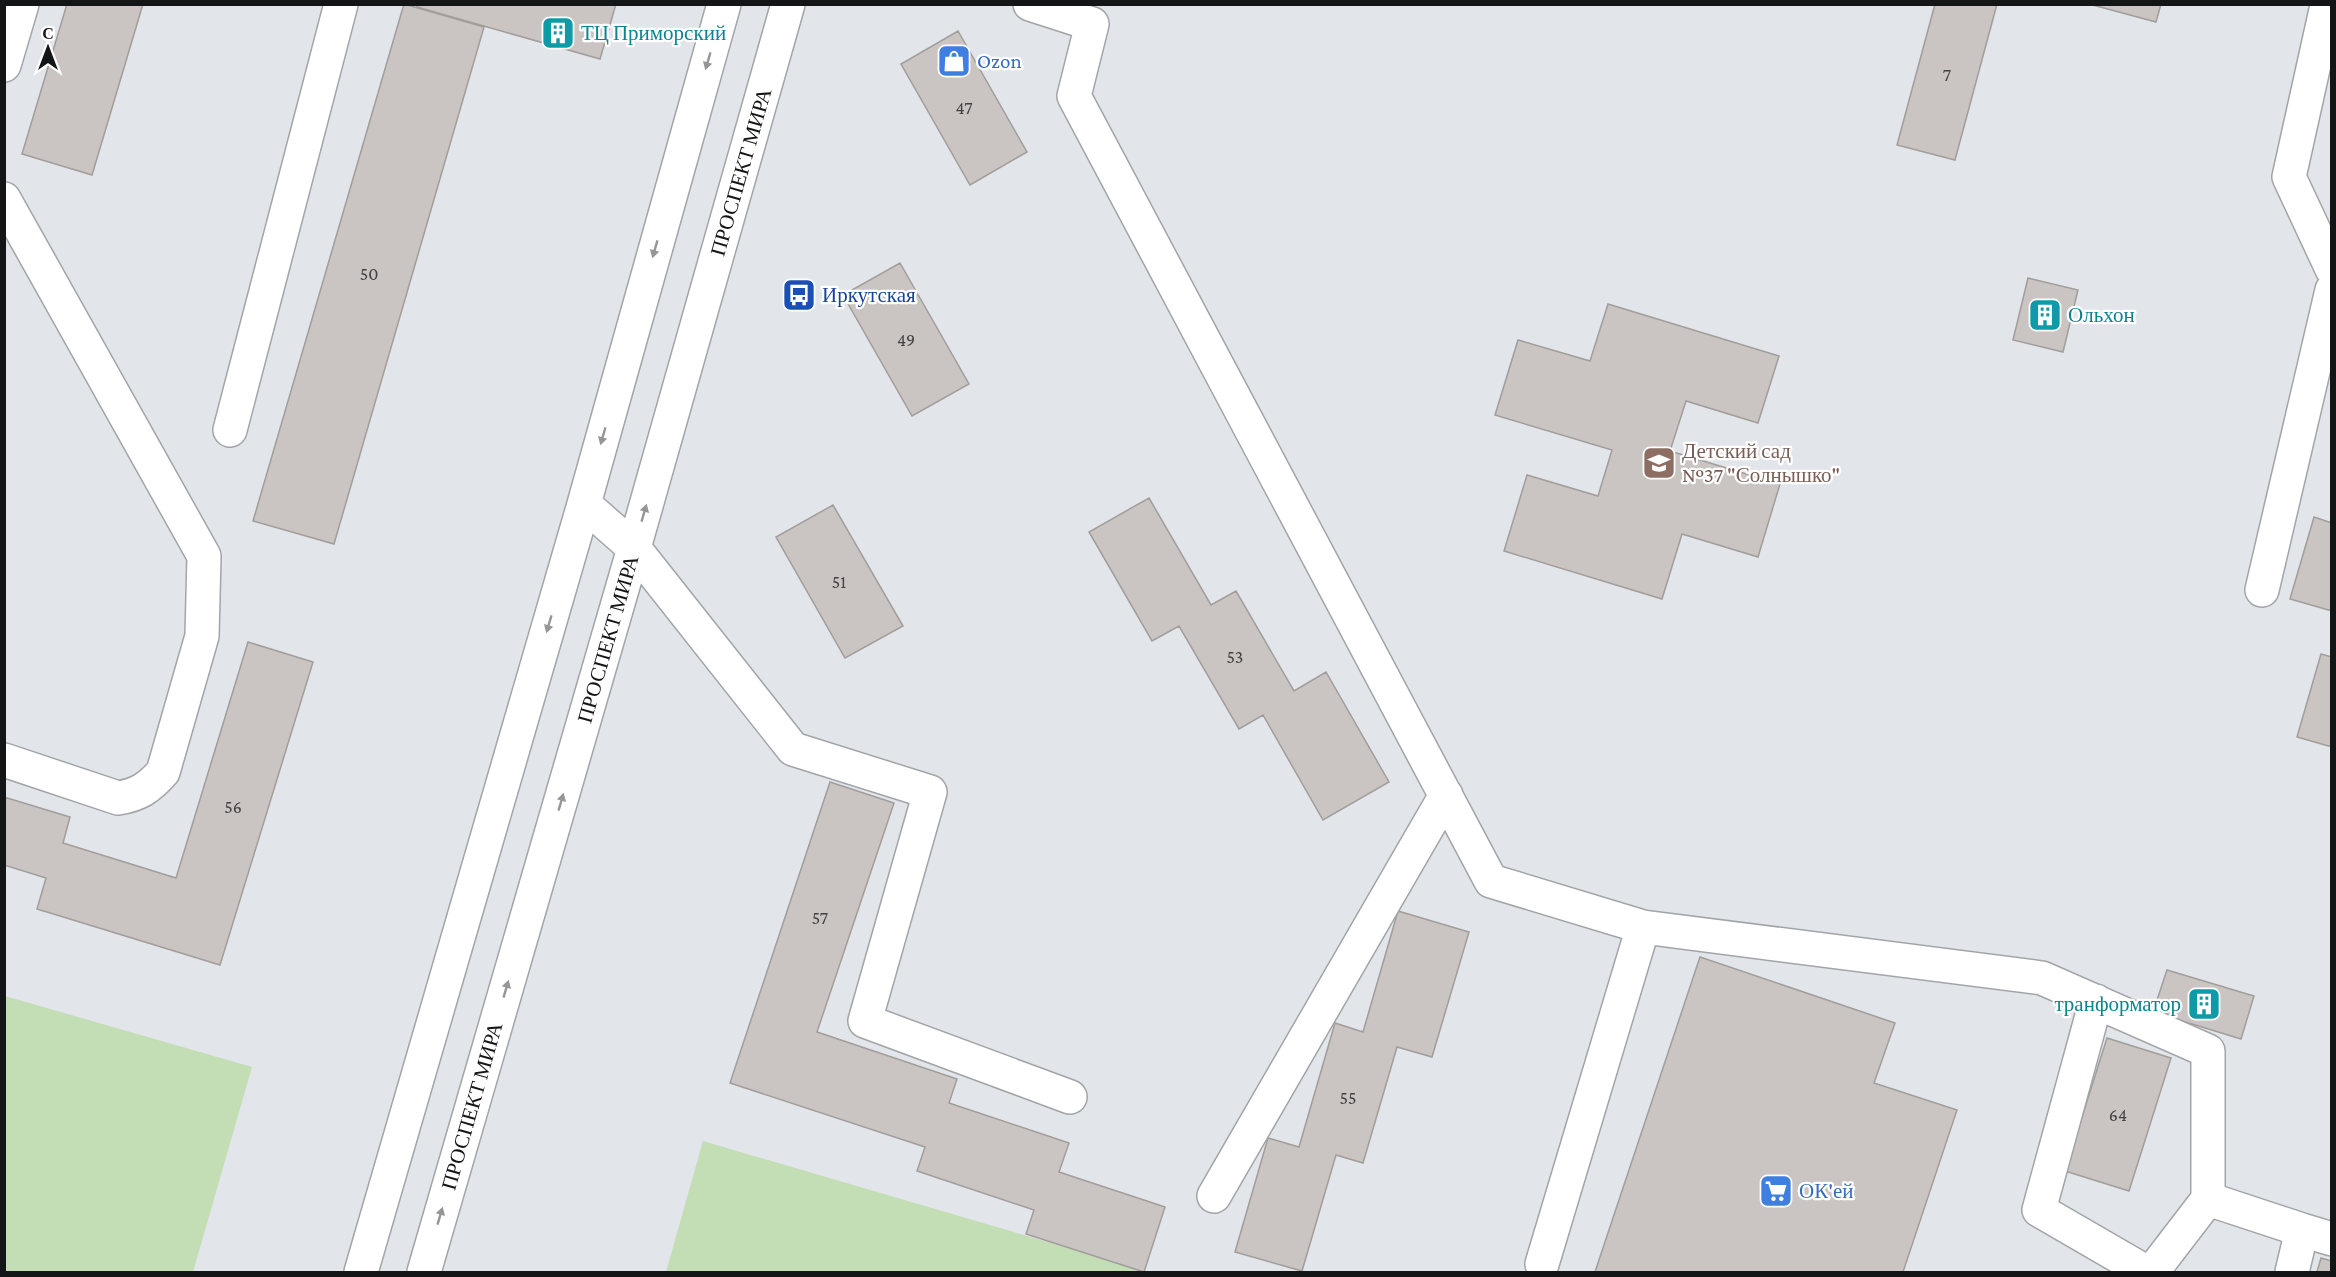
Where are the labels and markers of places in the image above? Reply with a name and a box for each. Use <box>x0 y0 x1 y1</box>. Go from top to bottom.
building icon: ТЦ Приморский <box>540 15 576 51</box>
place label: ТЦ Приморский <box>581 21 726 45</box>
shop icon: Ozon <box>936 43 972 79</box>
place label: Ozon <box>977 49 1022 73</box>
bus stop icon: Иркутская <box>781 277 817 313</box>
place label: Иркутская <box>822 283 916 307</box>
building icon: Ольхон <box>2027 297 2063 333</box>
place label: Ольхон <box>2068 303 2135 327</box>
place label: Детский сад №37 "Солнышко" <box>1682 439 1840 487</box>
school or university icon: Детский сад №37 "Солнышко" <box>1641 445 1677 481</box>
building icon: транформатор <box>2186 986 2222 1022</box>
place label: транформатор <box>2054 992 2181 1016</box>
supermarket icon: ОК'ей <box>1758 1173 1794 1209</box>
place label: ОК'ей <box>1799 1179 1854 1203</box>

